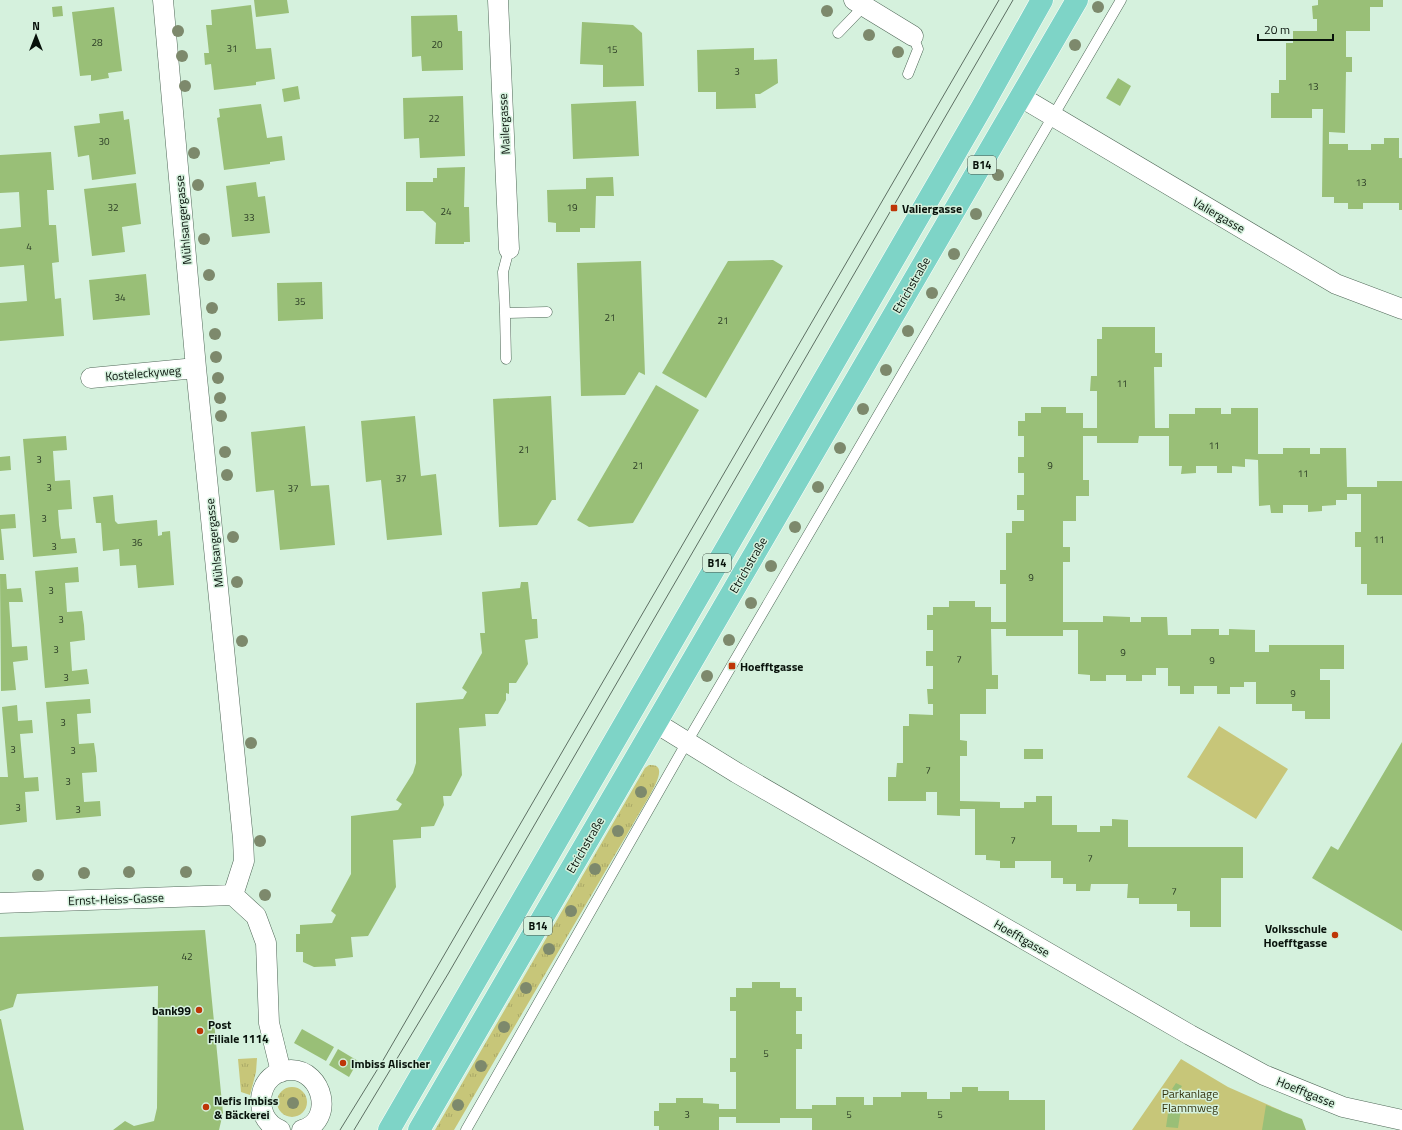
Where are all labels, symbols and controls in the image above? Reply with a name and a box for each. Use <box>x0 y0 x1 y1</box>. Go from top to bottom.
north arrow <box>16 16 56 56</box>
scale bar <box>1258 16 1333 42</box>
text: N <box>32 18 40 34</box>
text: 20 m <box>1264 20 1290 39</box>
house number: 28 <box>91 35 103 50</box>
house number: 20 <box>431 37 443 52</box>
house number: 31 <box>226 41 238 56</box>
house number: 15 <box>606 42 618 57</box>
house number: 3 <box>734 64 740 79</box>
house number: 13 <box>1307 79 1319 94</box>
street label: Mailergasse <box>493 93 515 155</box>
house number: 22 <box>428 111 440 126</box>
house number: 30 <box>98 134 110 149</box>
road number: B14 <box>968 156 996 174</box>
street label: Mühlsangergasse <box>170 175 196 265</box>
house number: 13 <box>1355 175 1367 190</box>
street label: Valiergasse <box>1189 192 1249 238</box>
place label: Valiergasse <box>902 199 962 218</box>
house number: 32 <box>107 200 119 215</box>
house number: 19 <box>566 200 578 215</box>
marker: Valiergasse <box>889 203 899 213</box>
house number: 24 <box>440 204 452 219</box>
house number: 33 <box>243 210 255 225</box>
house number: 4 <box>26 239 32 254</box>
street label: Etrichstraße <box>887 253 935 317</box>
house number: 34 <box>114 290 126 305</box>
house number: 35 <box>294 294 306 309</box>
house number: 21 <box>604 310 616 325</box>
house number: 21 <box>717 313 729 328</box>
street label: Kosteleckyweg <box>104 360 182 386</box>
house number: 11 <box>1116 376 1128 391</box>
house number: 11 <box>1208 438 1220 453</box>
house number: 21 <box>518 442 530 457</box>
house number: 3 <box>36 452 42 467</box>
house number: 21 <box>632 458 644 473</box>
house number: 9 <box>1047 458 1053 473</box>
house number: 11 <box>1297 466 1309 481</box>
house number: 37 <box>395 471 407 486</box>
house number: 3 <box>46 480 52 495</box>
house number: 37 <box>287 481 299 496</box>
street label: Mühlsangergasse <box>200 498 228 588</box>
house number: 3 <box>41 511 47 526</box>
house number: 11 <box>1373 532 1385 547</box>
street label: Etrichstraße <box>724 533 772 597</box>
house number: 36 <box>131 535 143 550</box>
house number: 3 <box>51 539 57 554</box>
road number: B14 <box>703 554 731 572</box>
house number: 9 <box>1028 570 1034 585</box>
house number: 3 <box>48 583 54 598</box>
house number: 3 <box>58 612 64 627</box>
house number: 3 <box>53 642 59 657</box>
house number: 9 <box>1120 645 1126 660</box>
house number: 7 <box>956 652 962 667</box>
house number: 9 <box>1209 653 1215 668</box>
place label: Hoefftgasse <box>740 657 803 676</box>
marker: Hoefftgasse <box>727 661 737 671</box>
house number: 3 <box>63 670 69 685</box>
house number: 9 <box>1290 686 1296 701</box>
house number: 3 <box>60 715 66 730</box>
house number: 3 <box>10 742 16 757</box>
house number: 3 <box>70 743 76 758</box>
house number: 7 <box>925 763 931 778</box>
house number: 3 <box>65 774 71 789</box>
house number: 3 <box>15 800 21 815</box>
house number: 3 <box>75 802 81 817</box>
street label: Etrichstraße <box>561 813 609 877</box>
house number: 7 <box>1010 833 1016 848</box>
house number: 7 <box>1087 851 1093 866</box>
house number: 7 <box>1171 884 1177 899</box>
street label: Ernst-Heiss-Gasse <box>68 888 164 910</box>
street label: Hoefftgasse <box>990 914 1054 962</box>
road number: B14 <box>524 917 552 935</box>
place label: Volksschule Hoefftgasse <box>1264 919 1327 952</box>
marker: Volksschule Hoefftgasse <box>1330 930 1340 940</box>
house number: 42 <box>181 949 193 964</box>
place label: bank99 <box>152 1001 191 1020</box>
marker: bank99 <box>194 1005 204 1015</box>
place label: Post Filiale 1114 <box>208 1015 269 1048</box>
marker: Post Filiale 1114 <box>195 1026 205 1036</box>
house number: 5 <box>763 1046 769 1061</box>
place label: Imbiss Alischer <box>351 1054 430 1073</box>
marker: Imbiss Alischer <box>338 1058 348 1068</box>
street label: Hoefftgasse <box>1274 1072 1338 1112</box>
park label: Parkanlage Flammweg <box>1162 1084 1218 1117</box>
place label: Nefis Imbiss & Bäckerei <box>214 1091 279 1124</box>
marker: Nefis Imbiss & Bäckerei <box>201 1102 211 1112</box>
house number: 3 <box>684 1107 690 1122</box>
house number: 5 <box>846 1107 852 1122</box>
house number: 5 <box>937 1107 943 1122</box>

